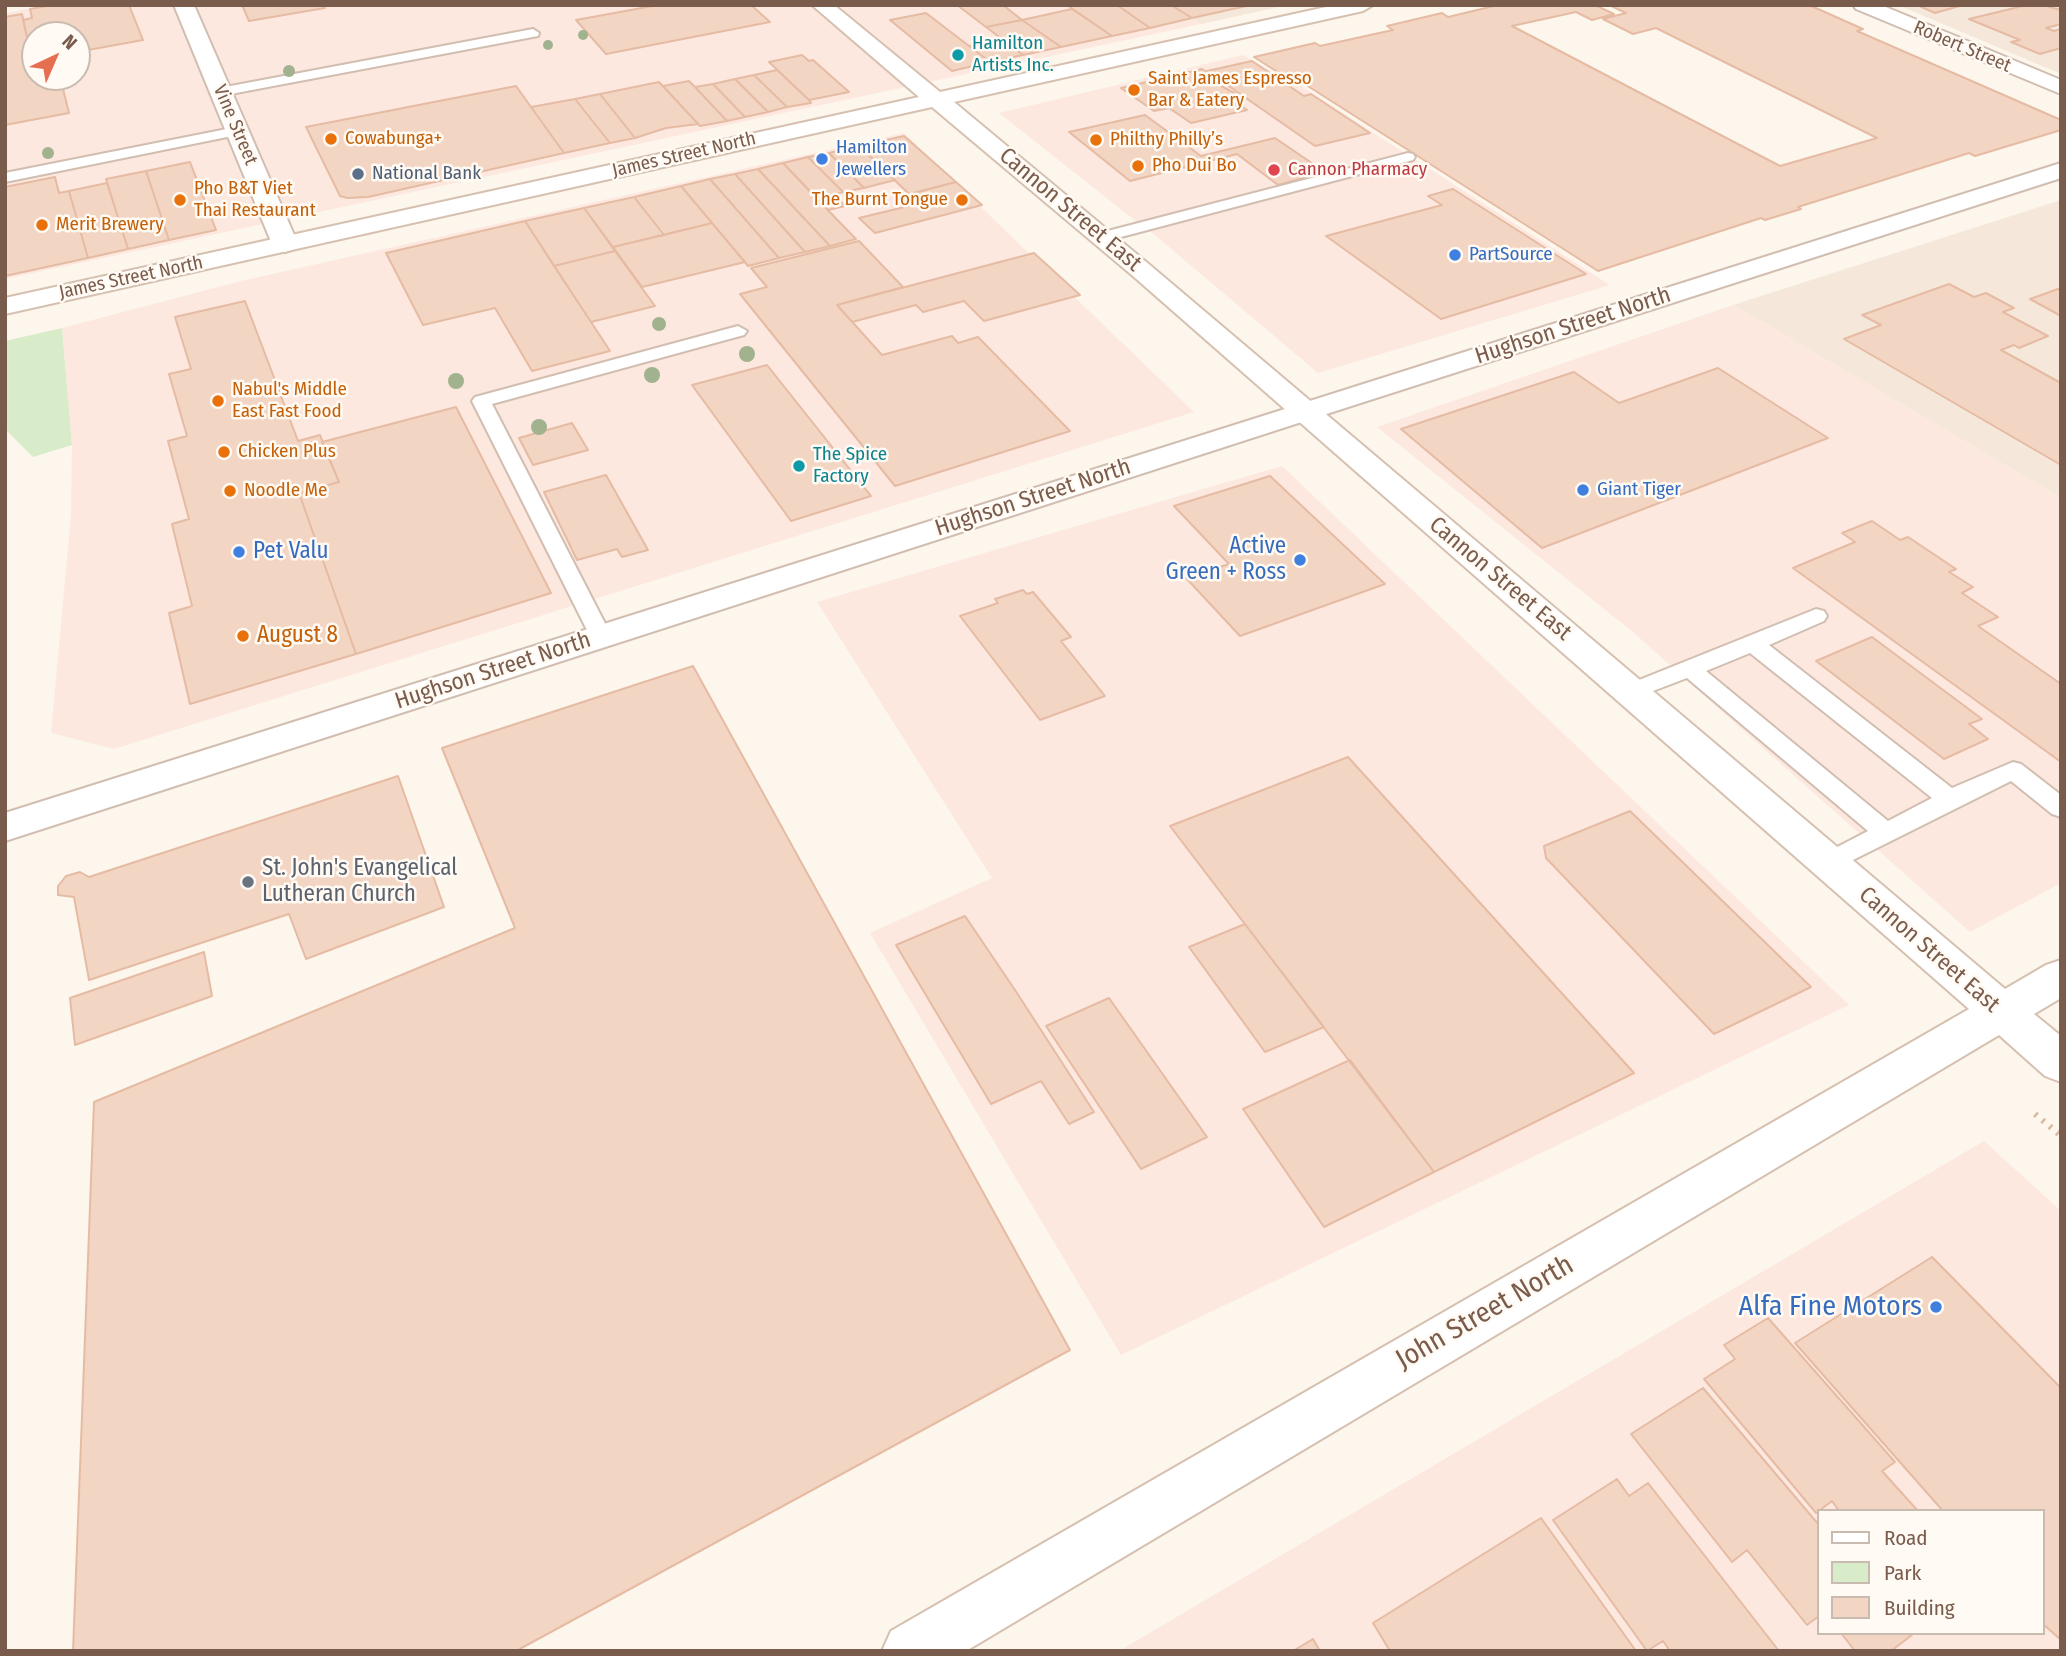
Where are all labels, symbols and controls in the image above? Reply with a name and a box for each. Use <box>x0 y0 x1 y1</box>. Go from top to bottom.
street label: Robert Street <box>1910 16 2014 78</box>
north arrow <box>21 21 91 91</box>
text: N <box>57 30 82 54</box>
place label: Hamilton Artists Inc. <box>972 33 1054 77</box>
marker: Hamilton Artists Inc. <box>950 47 966 63</box>
place label: Saint James Espresso Bar & Eatery <box>1148 68 1312 112</box>
street label: Vine Street <box>208 81 262 169</box>
marker: Saint James Espresso Bar & Eatery <box>1126 82 1142 98</box>
street label: James Street North <box>610 127 758 183</box>
place label: Cowabunga+ <box>345 128 442 150</box>
place label: Philthy Philly’s <box>1110 129 1223 151</box>
marker: Cowabunga+ <box>323 131 339 147</box>
marker: Philthy Philly’s <box>1088 132 1104 148</box>
place label: Hamilton Jewellers <box>836 137 907 181</box>
street label: Cannon Street East <box>993 142 1147 278</box>
marker: Hamilton Jewellers <box>814 151 830 167</box>
place label: Pho Dui Bo <box>1152 155 1237 177</box>
marker: Pho Dui Bo <box>1130 158 1146 174</box>
place label: Cannon Pharmacy <box>1288 159 1427 181</box>
marker: Cannon Pharmacy <box>1266 162 1282 178</box>
place label: National Bank <box>372 163 481 185</box>
marker: National Bank <box>350 166 366 182</box>
place label: Pho B&T Viet Thai Restaurant <box>194 178 316 222</box>
place label: The Burnt Tongue <box>812 189 948 211</box>
marker: Pho B&T Viet Thai Restaurant <box>172 192 188 208</box>
marker: The Burnt Tongue <box>954 192 970 208</box>
place label: Merit Brewery <box>56 214 164 236</box>
marker: Merit Brewery <box>34 217 50 233</box>
place label: PartSource <box>1469 244 1553 266</box>
marker: PartSource <box>1447 247 1463 263</box>
street label: James Street North <box>57 252 205 304</box>
street label: Hughson Street North <box>1472 281 1674 371</box>
place label: Nabul's Middle East Fast Food <box>232 379 347 423</box>
marker: Nabul's Middle East Fast Food <box>210 393 226 409</box>
place label: Chicken Plus <box>238 441 336 463</box>
marker: Chicken Plus <box>216 444 232 460</box>
place label: The Spice Factory <box>813 444 887 488</box>
street label: Hughson Street North <box>932 453 1134 543</box>
marker: The Spice Factory <box>791 458 807 474</box>
place label: Giant Tiger <box>1597 479 1681 501</box>
place label: Noodle Me <box>244 480 327 502</box>
marker: Giant Tiger <box>1575 482 1591 498</box>
marker: Noodle Me <box>222 483 238 499</box>
street label: Cannon Street East <box>1423 511 1577 647</box>
place label: Active Green + Ross <box>1166 533 1286 587</box>
place label: Pet Valu <box>253 538 329 566</box>
marker: Pet Valu <box>231 544 247 560</box>
marker: Active Green + Ross <box>1292 552 1308 568</box>
place label: August 8 <box>257 622 338 650</box>
street label: Hughson Street North <box>392 626 594 716</box>
marker: August 8 <box>235 628 251 644</box>
place label: St. John's Evangelical Lutheran Church <box>262 855 457 909</box>
marker: St. John's Evangelical Lutheran Church <box>240 874 256 890</box>
street label: Cannon Street East <box>1853 881 2005 1019</box>
street label: John Street North <box>1390 1249 1580 1377</box>
place label: Alfa Fine Motors <box>1739 1290 1922 1324</box>
marker: Alfa Fine Motors <box>1928 1299 1944 1315</box>
legend <box>1818 1509 2045 1635</box>
text: Road <box>1884 1525 1928 1551</box>
text: Park <box>1884 1560 1921 1586</box>
text: Building <box>1884 1595 1955 1621</box>

